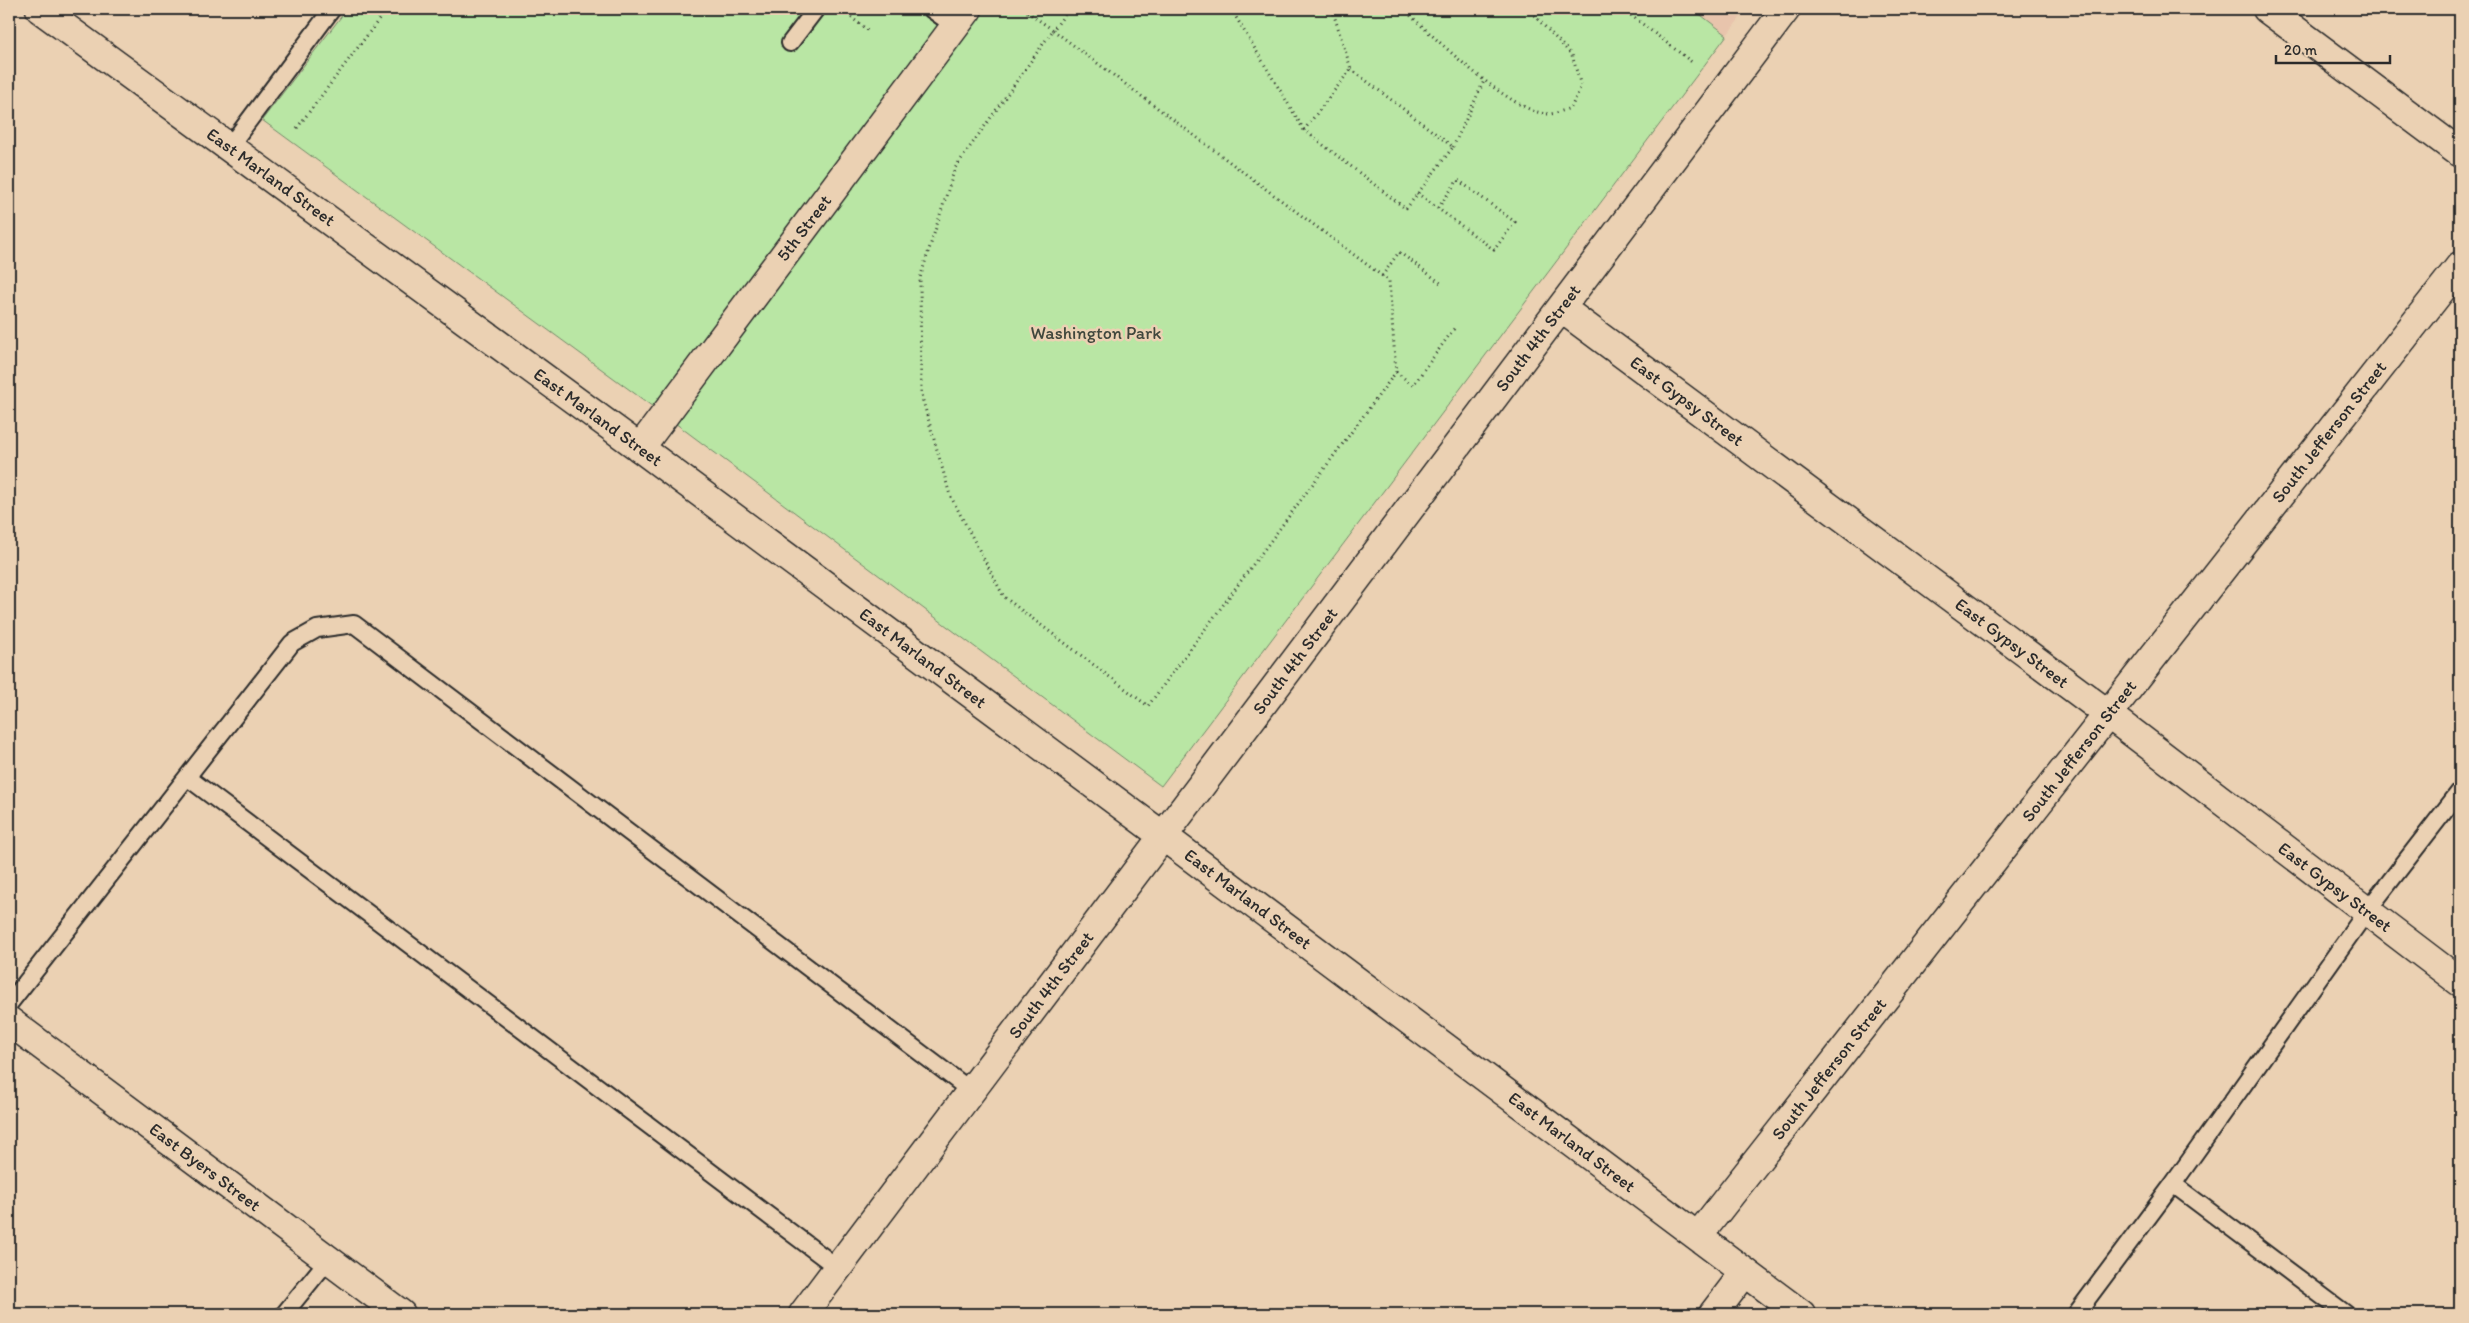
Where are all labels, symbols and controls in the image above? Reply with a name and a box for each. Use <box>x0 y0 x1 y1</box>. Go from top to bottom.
scale bar <box>2276 32 2390 64</box>
text: 20 m <box>2284 41 2318 59</box>
street label: East Marland Street <box>202 123 340 231</box>
street label: 5th Street <box>772 190 836 266</box>
street label: South 4th Street <box>1491 280 1586 396</box>
park label: Washington Park <box>1031 322 1161 344</box>
street label: East Gypsy Street <box>1626 351 1748 451</box>
street label: South Jefferson Street <box>2267 357 2391 507</box>
street label: East Marland Street <box>529 363 667 471</box>
street label: East Gypsy Street <box>1951 593 2073 693</box>
street label: East Marland Street <box>855 603 991 713</box>
street label: South 4th Street <box>1248 603 1343 719</box>
street label: South Jefferson Street <box>2017 676 2141 826</box>
street label: East Gypsy Street <box>2274 837 2396 937</box>
street label: East Marland Street <box>1180 844 1316 954</box>
street label: South 4th Street <box>1004 927 1099 1043</box>
street label: South Jefferson Street <box>1767 994 1891 1144</box>
street label: East Marland Street <box>1504 1087 1640 1197</box>
street label: East Byers Street <box>145 1118 265 1216</box>

